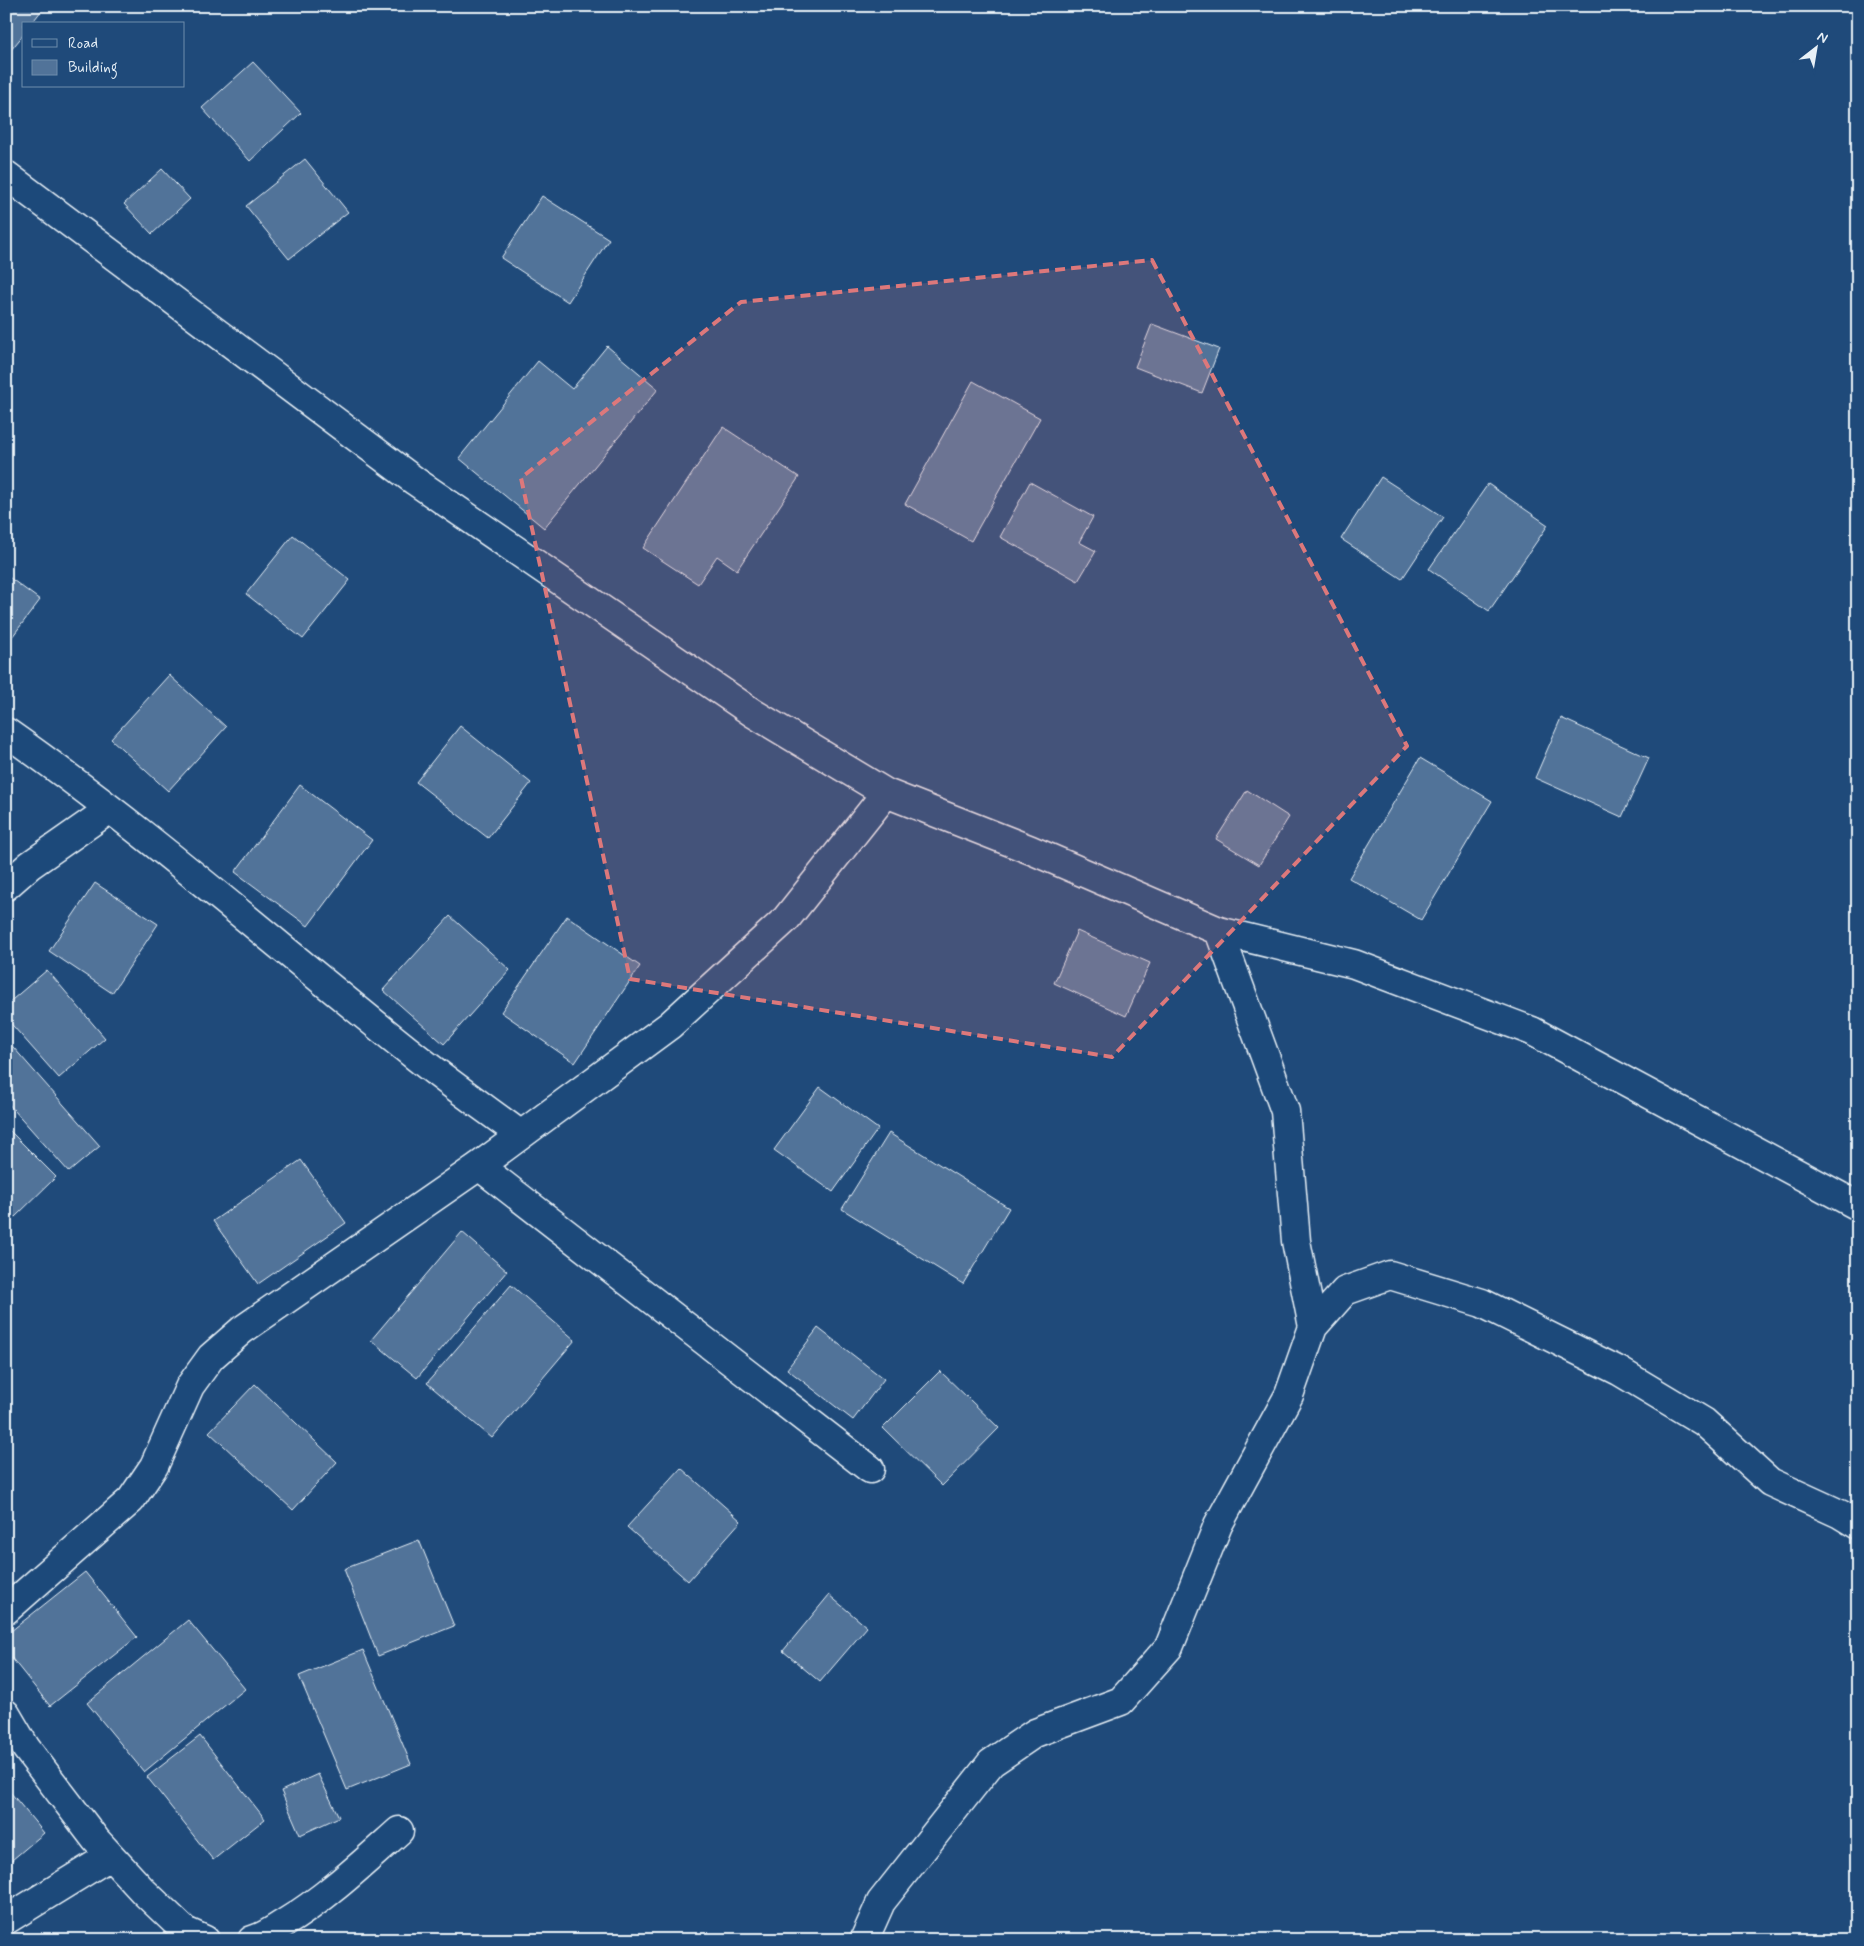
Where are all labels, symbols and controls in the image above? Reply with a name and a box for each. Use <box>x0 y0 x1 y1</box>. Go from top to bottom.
legend <box>22 22 185 88</box>
north arrow <box>1792 22 1842 72</box>
text: N <box>1814 28 1831 48</box>
text: Road <box>68 34 98 54</box>
text: Building <box>68 58 118 79</box>

